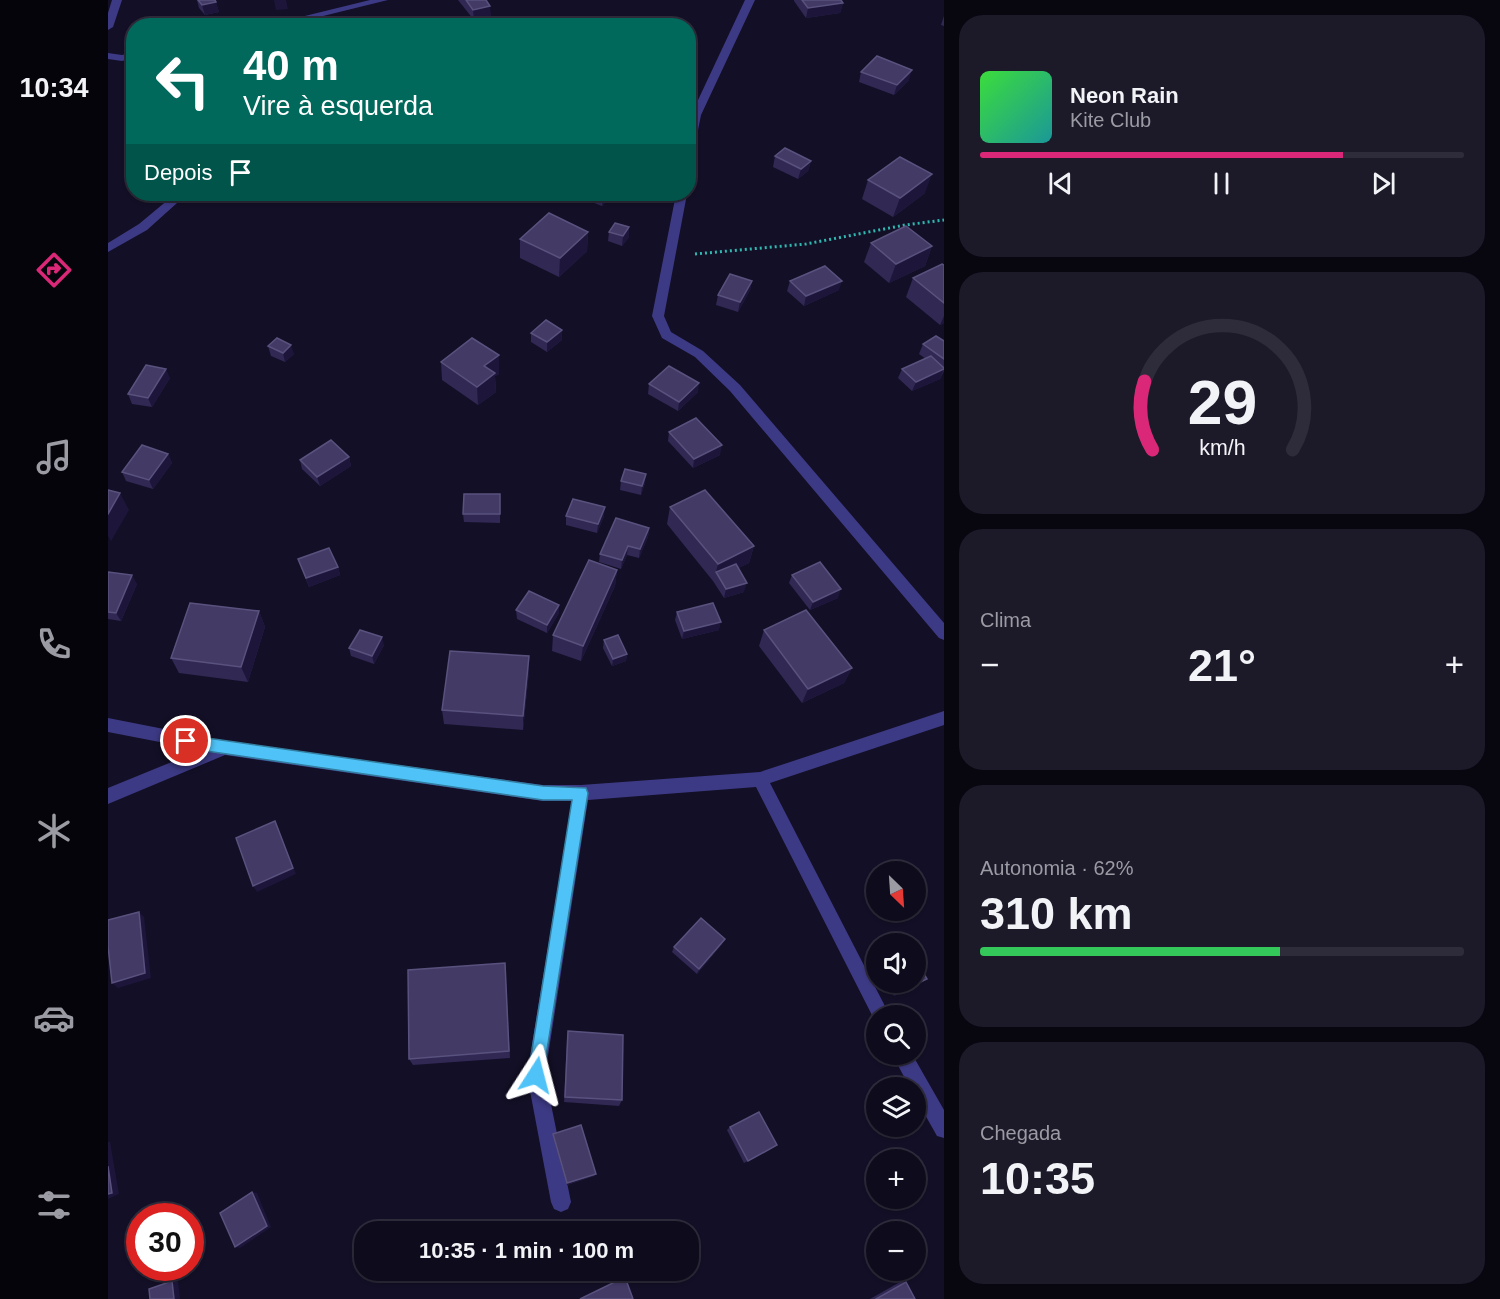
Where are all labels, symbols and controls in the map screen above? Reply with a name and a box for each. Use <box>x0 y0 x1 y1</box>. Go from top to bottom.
icon: left <box>144 42 222 120</box>
text: 40 m <box>243 42 339 89</box>
text: 10:34 <box>19 73 89 103</box>
text: Neon Rain <box>1070 83 1179 108</box>
text: Vire à esquerda <box>243 91 433 121</box>
text: Kite Club <box>1070 109 1151 131</box>
icon: arrive <box>224 156 257 189</box>
text: Depois <box>144 160 212 185</box>
icon: previous <box>1044 167 1077 200</box>
icon: pause <box>1205 167 1238 200</box>
icon: next <box>1367 167 1400 200</box>
icon: directions <box>33 249 75 291</box>
text: 29 <box>1187 368 1257 437</box>
icon: music <box>33 436 75 478</box>
text: km/h <box>1199 436 1245 460</box>
text: Clima <box>980 609 1031 631</box>
icon: phone <box>33 623 75 665</box>
text: 21° <box>1188 640 1256 691</box>
text: − <box>980 646 999 683</box>
text: + <box>1445 646 1464 683</box>
pin <box>160 715 211 766</box>
icon: arrive <box>169 724 202 757</box>
icon: climate <box>33 810 75 852</box>
text: Autonomia · 62% <box>980 857 1133 879</box>
north arrow <box>866 861 926 921</box>
map controls <box>866 861 926 1281</box>
text: 310 km <box>980 888 1133 939</box>
button: sound <box>866 933 926 993</box>
icon: car <box>33 997 75 1039</box>
button: search <box>866 1005 926 1065</box>
position arrow <box>504 1043 568 1107</box>
button: layers <box>866 1077 926 1137</box>
text: Chegada <box>980 1122 1061 1144</box>
button: + <box>866 1149 926 1209</box>
text: 10:35 <box>980 1153 1095 1204</box>
icon: filters <box>33 1184 75 1226</box>
speed limit sign: 30 <box>126 1203 204 1281</box>
button: − <box>866 1221 926 1281</box>
text: 10:35 · 1 min · 100 m <box>419 1238 634 1263</box>

